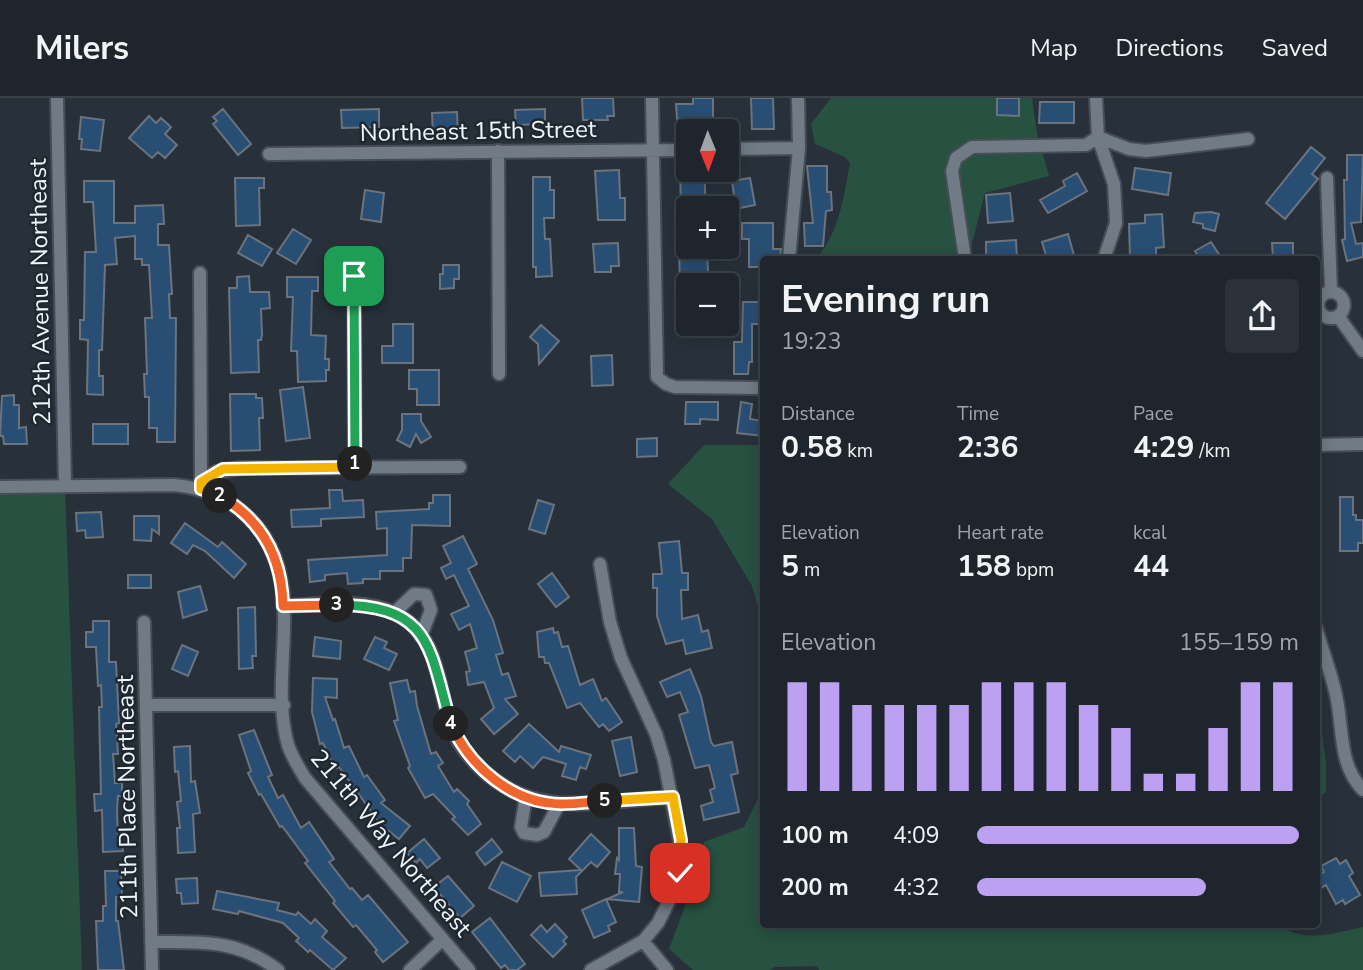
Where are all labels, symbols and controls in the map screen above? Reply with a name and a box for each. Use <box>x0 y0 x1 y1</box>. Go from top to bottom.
text: Milers <box>35 26 129 71</box>
text: Map <box>1030 32 1077 64</box>
text: Directions <box>1115 32 1224 64</box>
text: Saved <box>1262 32 1328 64</box>
street label: Northeast 15th Street <box>360 113 597 149</box>
north arrow <box>676 119 738 182</box>
map controls <box>676 119 739 336</box>
street label: 212th Avenue Northeast <box>22 158 58 426</box>
button: + <box>676 196 739 259</box>
pin <box>324 246 384 306</box>
icon: arrive <box>335 257 373 295</box>
button: − <box>676 273 739 336</box>
text: Evening run <box>781 274 990 325</box>
button: share <box>1225 279 1299 353</box>
text: 19:23 <box>781 326 841 357</box>
text: Distance <box>781 401 855 427</box>
text: Time <box>957 401 999 427</box>
text: Pace <box>1133 401 1173 427</box>
text: 0.58 <box>781 427 842 468</box>
text: 2:36 <box>957 427 1018 468</box>
text: 4:29 <box>1133 427 1194 468</box>
text: km <box>842 438 873 464</box>
text: /km <box>1194 438 1230 464</box>
pin: 1 <box>338 446 372 482</box>
text: 1 <box>349 450 360 476</box>
pin: 2 <box>202 478 238 514</box>
text: 2 <box>214 482 225 508</box>
text: Elevation <box>781 520 860 546</box>
text: Heart rate <box>957 520 1044 546</box>
text: kcal <box>1133 520 1167 546</box>
text: 5 <box>781 546 799 587</box>
text: 158 <box>957 546 1011 587</box>
text: 44 <box>1133 546 1169 587</box>
text: m <box>799 557 820 583</box>
text: bpm <box>1011 557 1054 583</box>
pin: 3 <box>320 588 354 622</box>
text: 3 <box>331 591 342 617</box>
text: Elevation <box>781 627 876 658</box>
text: 155–159 m <box>1179 627 1299 658</box>
street label: 211th Place Northeast <box>109 674 145 919</box>
pin: 4 <box>434 706 468 742</box>
text: 4 <box>445 710 456 736</box>
street label: 211th Way Northeast <box>303 743 479 944</box>
pin: 5 <box>588 784 622 818</box>
text: 5 <box>599 787 610 813</box>
text: 100 m <box>781 820 849 851</box>
text: 4:09 <box>893 820 940 851</box>
pin <box>650 843 710 903</box>
icon: check <box>661 854 699 892</box>
text: 200 m <box>781 872 849 903</box>
text: 4:32 <box>893 872 940 903</box>

